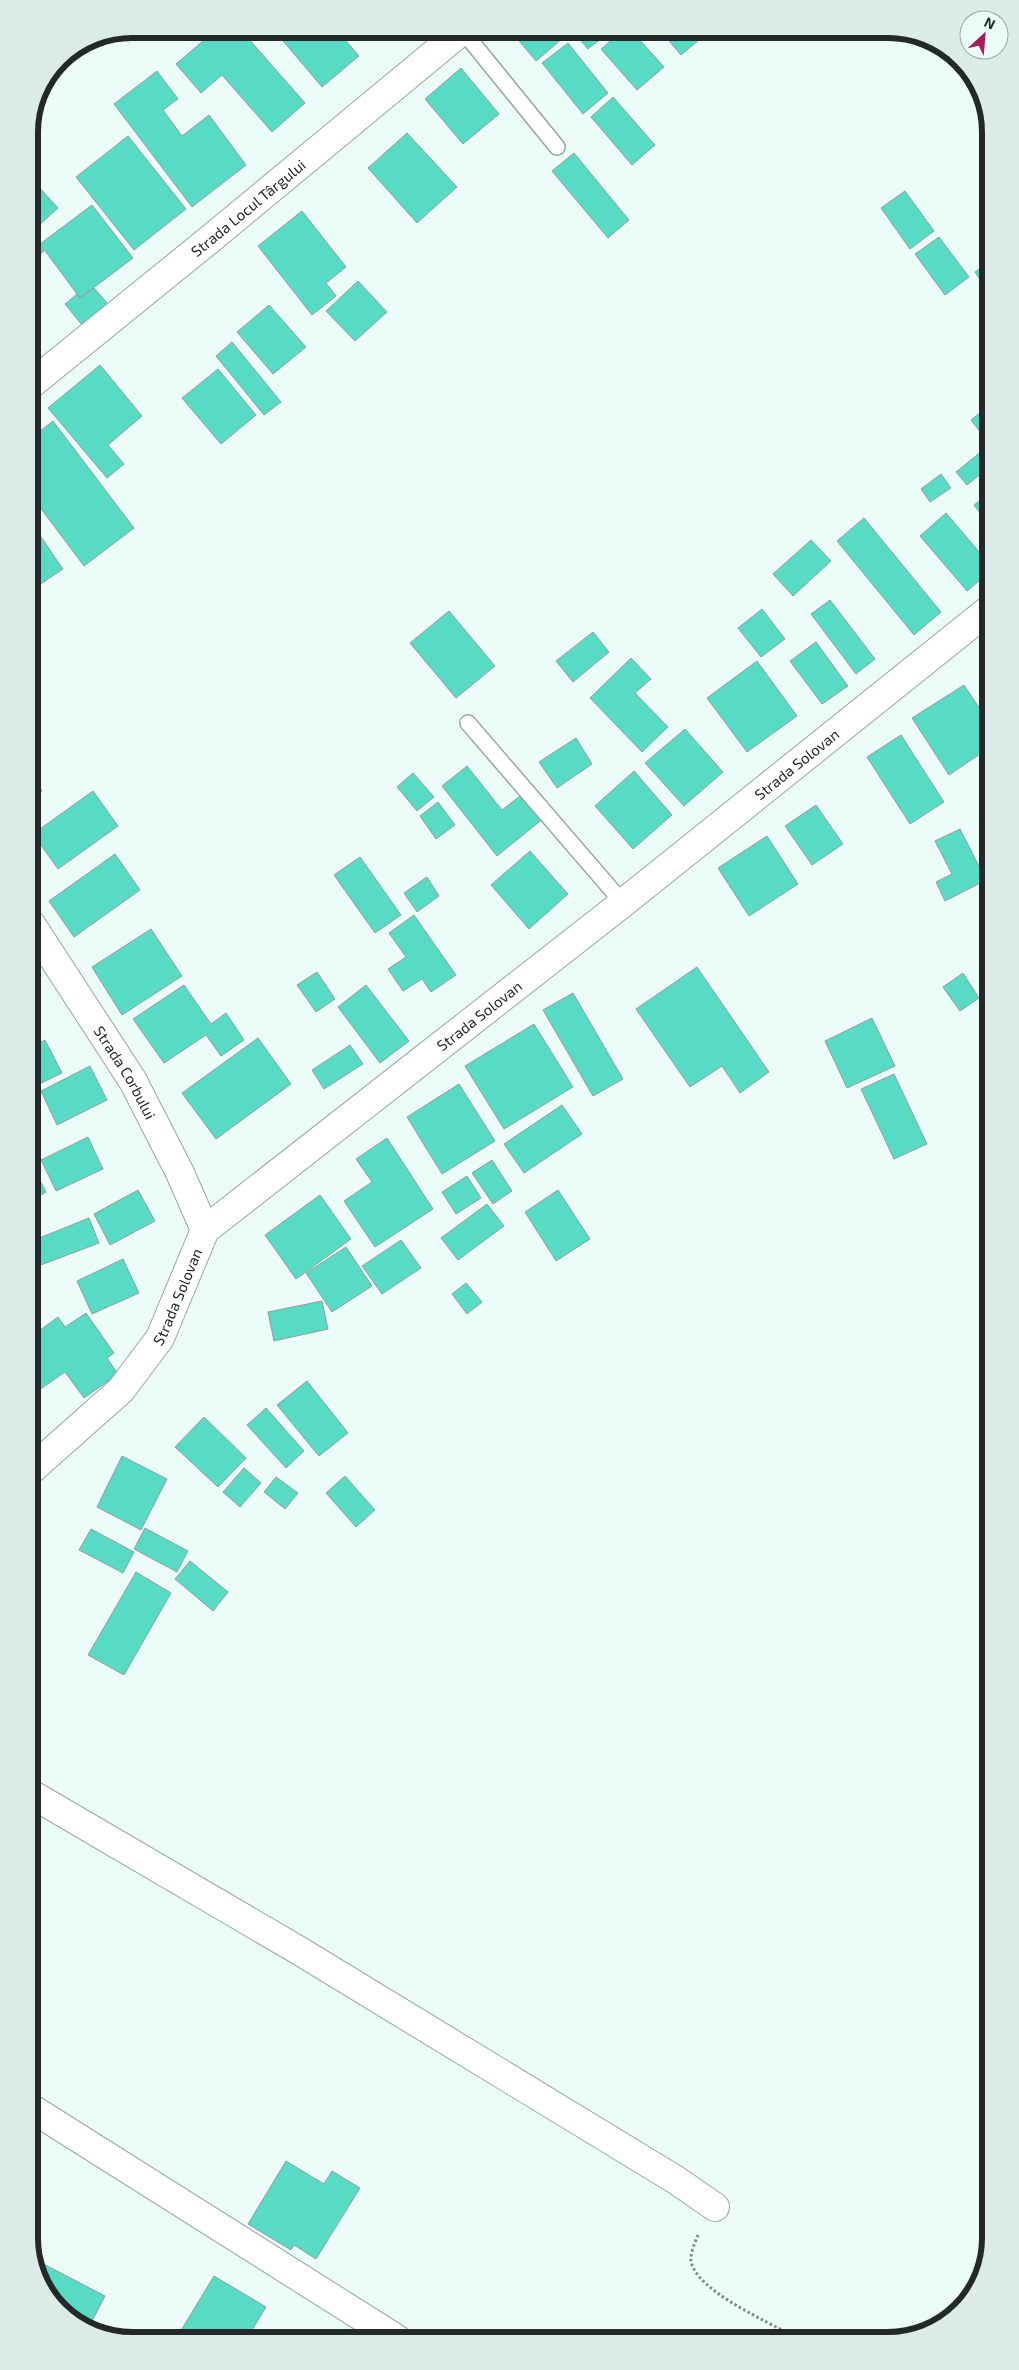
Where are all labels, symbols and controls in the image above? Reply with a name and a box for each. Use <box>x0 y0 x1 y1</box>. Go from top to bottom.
north arrow <box>959 10 1009 60</box>
text: N <box>982 13 998 33</box>
street label: Strada Locul Târgului <box>187 155 309 260</box>
street label: Strada Solovan <box>751 725 842 803</box>
street label: Strada Solovan <box>433 977 525 1054</box>
street label: Strada Corbului <box>91 1022 160 1122</box>
street label: Strada Solovan <box>149 1245 205 1349</box>

